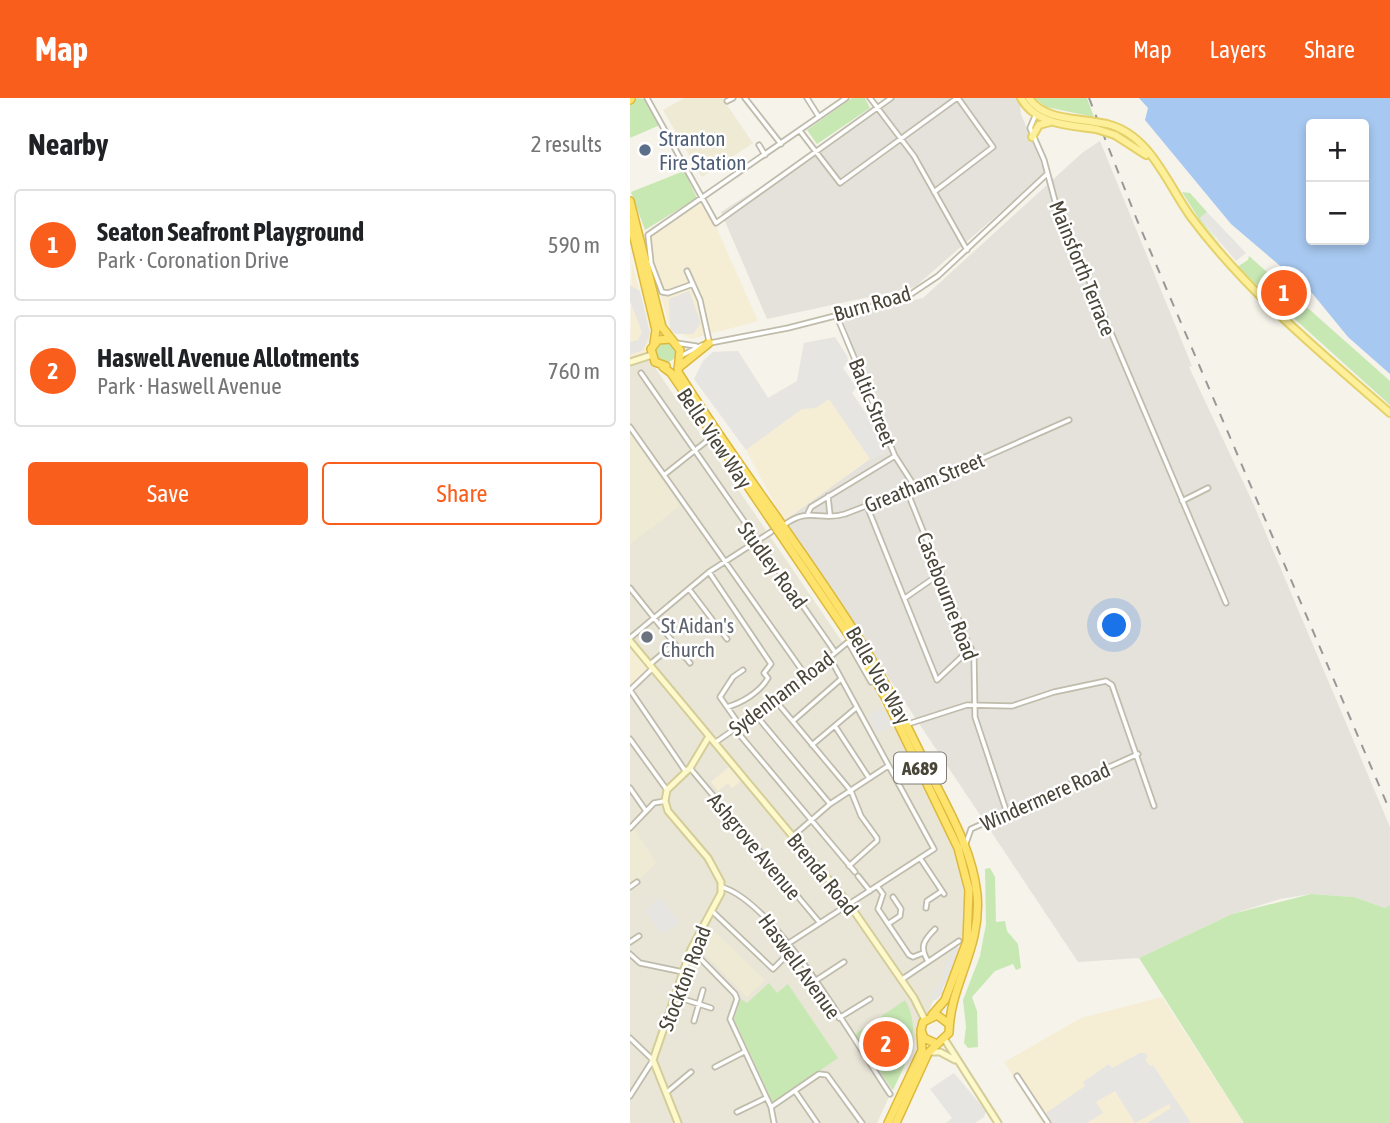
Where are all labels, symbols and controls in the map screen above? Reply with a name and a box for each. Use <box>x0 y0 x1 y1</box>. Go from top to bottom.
text: Map <box>35 30 88 68</box>
text: Map <box>1133 36 1172 63</box>
text: Layers <box>1210 36 1266 63</box>
text: Share <box>1304 36 1355 63</box>
map controls <box>1306 119 1369 245</box>
button: + <box>1306 119 1369 182</box>
place label: Stranton Fire Station <box>659 126 746 174</box>
text: Nearby <box>28 127 108 161</box>
text: 2 results <box>531 131 602 157</box>
marker: Stranton Fire Station <box>637 142 653 158</box>
button: − <box>1306 182 1369 245</box>
street label: Mainsforth Terrace <box>1045 197 1121 339</box>
text: Seaton Seafront Playground <box>97 217 364 247</box>
text: 1 <box>48 232 58 258</box>
text: 590 m <box>548 232 600 258</box>
text: Park · Coronation Drive <box>97 247 289 273</box>
pin: 1 <box>1261 267 1307 319</box>
street label: Burn Road <box>831 281 913 325</box>
text: Haswell Avenue Allotments <box>97 343 359 373</box>
street label: Baltic Street <box>844 354 902 450</box>
text: 2 <box>48 358 58 384</box>
text: 760 m <box>548 358 600 384</box>
text: Park · Haswell Avenue <box>97 373 282 399</box>
street label: Belle View Way <box>673 383 757 493</box>
street label: Greatham Street <box>861 447 987 517</box>
button: Save <box>28 462 308 525</box>
button: Share <box>322 462 602 525</box>
street label: Studley Road <box>734 517 812 613</box>
street label: Casebourne Road <box>913 529 983 663</box>
your location <box>1097 608 1131 642</box>
place label: St Aidan's Church <box>661 613 734 661</box>
street label: Belle Vue Way <box>842 622 917 728</box>
marker: St Aidan's Church <box>639 629 655 645</box>
street label: Sydenham Road <box>724 646 838 740</box>
road number: A689 <box>894 752 946 783</box>
street label: Windermere Road <box>976 757 1114 835</box>
street label: Ashgrove Avenue <box>703 788 807 904</box>
street label: Brenda Road <box>783 828 863 920</box>
street label: Haswell Avenue <box>754 909 846 1023</box>
street label: Stockton Road <box>653 922 715 1034</box>
pin: 2 <box>863 1018 909 1070</box>

